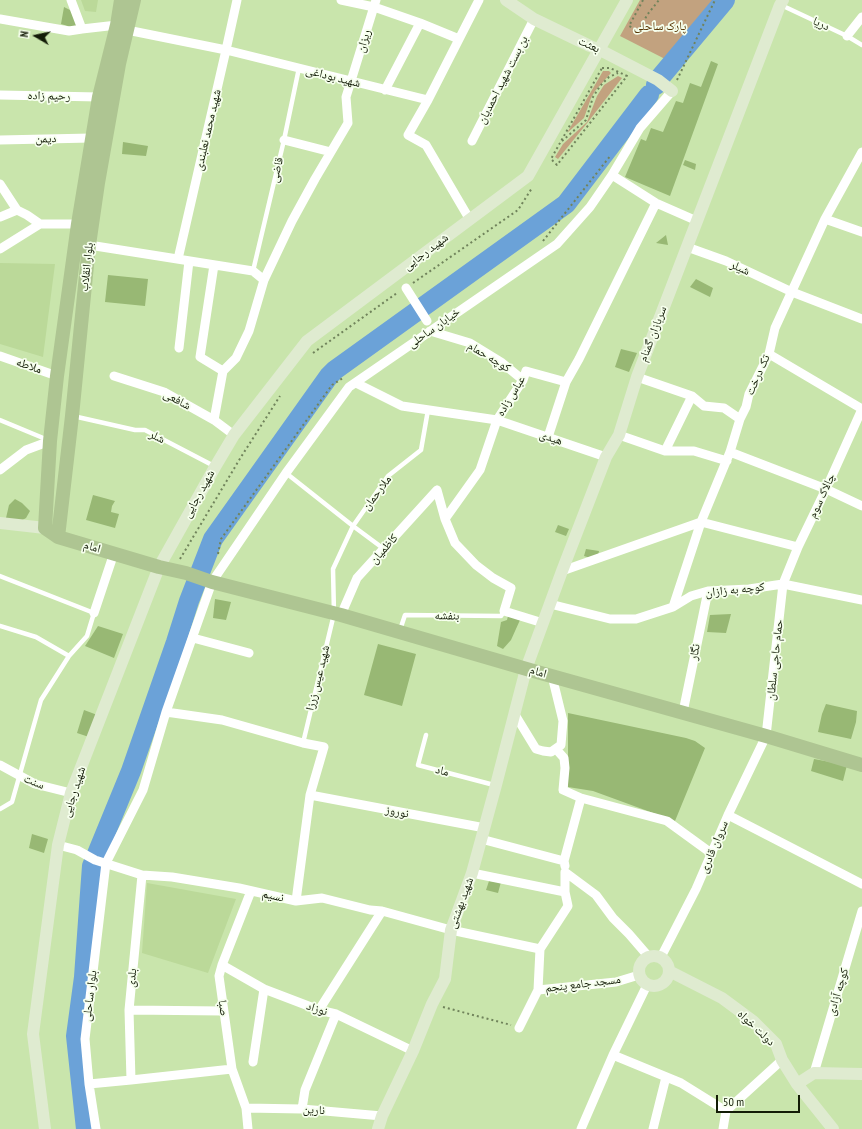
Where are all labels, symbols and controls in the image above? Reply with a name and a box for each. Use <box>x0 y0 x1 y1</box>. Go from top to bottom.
street label: دریا <box>810 14 832 34</box>
north arrow <box>16 16 56 56</box>
park label: پارک ساحلی <box>634 20 686 34</box>
street label: ریزان <box>354 28 374 54</box>
text: N <box>17 30 32 38</box>
street label: بن بست شهید احمدیان <box>475 34 531 126</box>
street label: بعثت <box>576 34 602 56</box>
street label: شهید بوداغی <box>304 63 362 91</box>
street label: رحیم زاده <box>27 88 71 104</box>
street label: شهید محمد نعلبندی <box>192 88 224 172</box>
street label: دیمن <box>35 132 57 146</box>
street label: قاضی <box>267 156 287 184</box>
street label: شهید رجایی <box>401 230 451 274</box>
street label: بلوار انقلاب <box>77 242 97 292</box>
street label: شیلر <box>728 257 752 279</box>
street label: سربازان گمنام <box>636 304 670 364</box>
street label: خیابان ساحلی <box>405 305 463 351</box>
street label: کوچه حمام <box>465 339 513 375</box>
street label: تک درخت <box>743 352 773 398</box>
street label: ملاطه <box>14 355 44 377</box>
street label: عباس زاده <box>493 373 529 419</box>
street label: شافعی <box>161 387 193 413</box>
street label: شلر <box>147 427 167 447</box>
street label: هیدی <box>538 427 564 449</box>
street label: شهید رجایی <box>180 467 218 521</box>
street label: چالاک سوم <box>805 471 839 521</box>
street label: ملارحمان <box>359 473 395 513</box>
street label: کاظمیان <box>367 531 401 567</box>
street label: امام <box>82 538 102 556</box>
street label: کوچه به زازان <box>705 580 765 600</box>
street label: بنفشه <box>434 609 460 623</box>
street label: حمام حاجی سلطان <box>764 619 786 701</box>
street label: نگار <box>686 643 704 661</box>
street label: شهید عیس زرزا <box>303 644 333 712</box>
street label: امام <box>528 663 548 681</box>
street label: ماد <box>434 762 450 780</box>
street label: شهید رجایی <box>59 765 89 819</box>
street label: سنت <box>21 771 47 793</box>
street label: نوروز <box>384 803 410 821</box>
street label: سروان قادری <box>696 818 732 876</box>
street label: شهید بهشتی <box>445 875 477 931</box>
street label: نسیم <box>261 887 285 905</box>
street label: کوچه آزادی <box>824 967 852 1017</box>
street label: بلدی <box>124 968 140 988</box>
street label: بلوار ساحلی <box>80 969 100 1023</box>
street label: مسجد جامع پنجم <box>544 972 622 996</box>
street label: صبا <box>215 999 231 1017</box>
street label: نوزاد <box>305 999 329 1019</box>
street label: دولت خواه <box>734 1007 778 1049</box>
scale bar <box>718 1087 802 1113</box>
text: 50 m <box>723 1094 744 1109</box>
street label: نارین <box>302 1102 326 1118</box>

